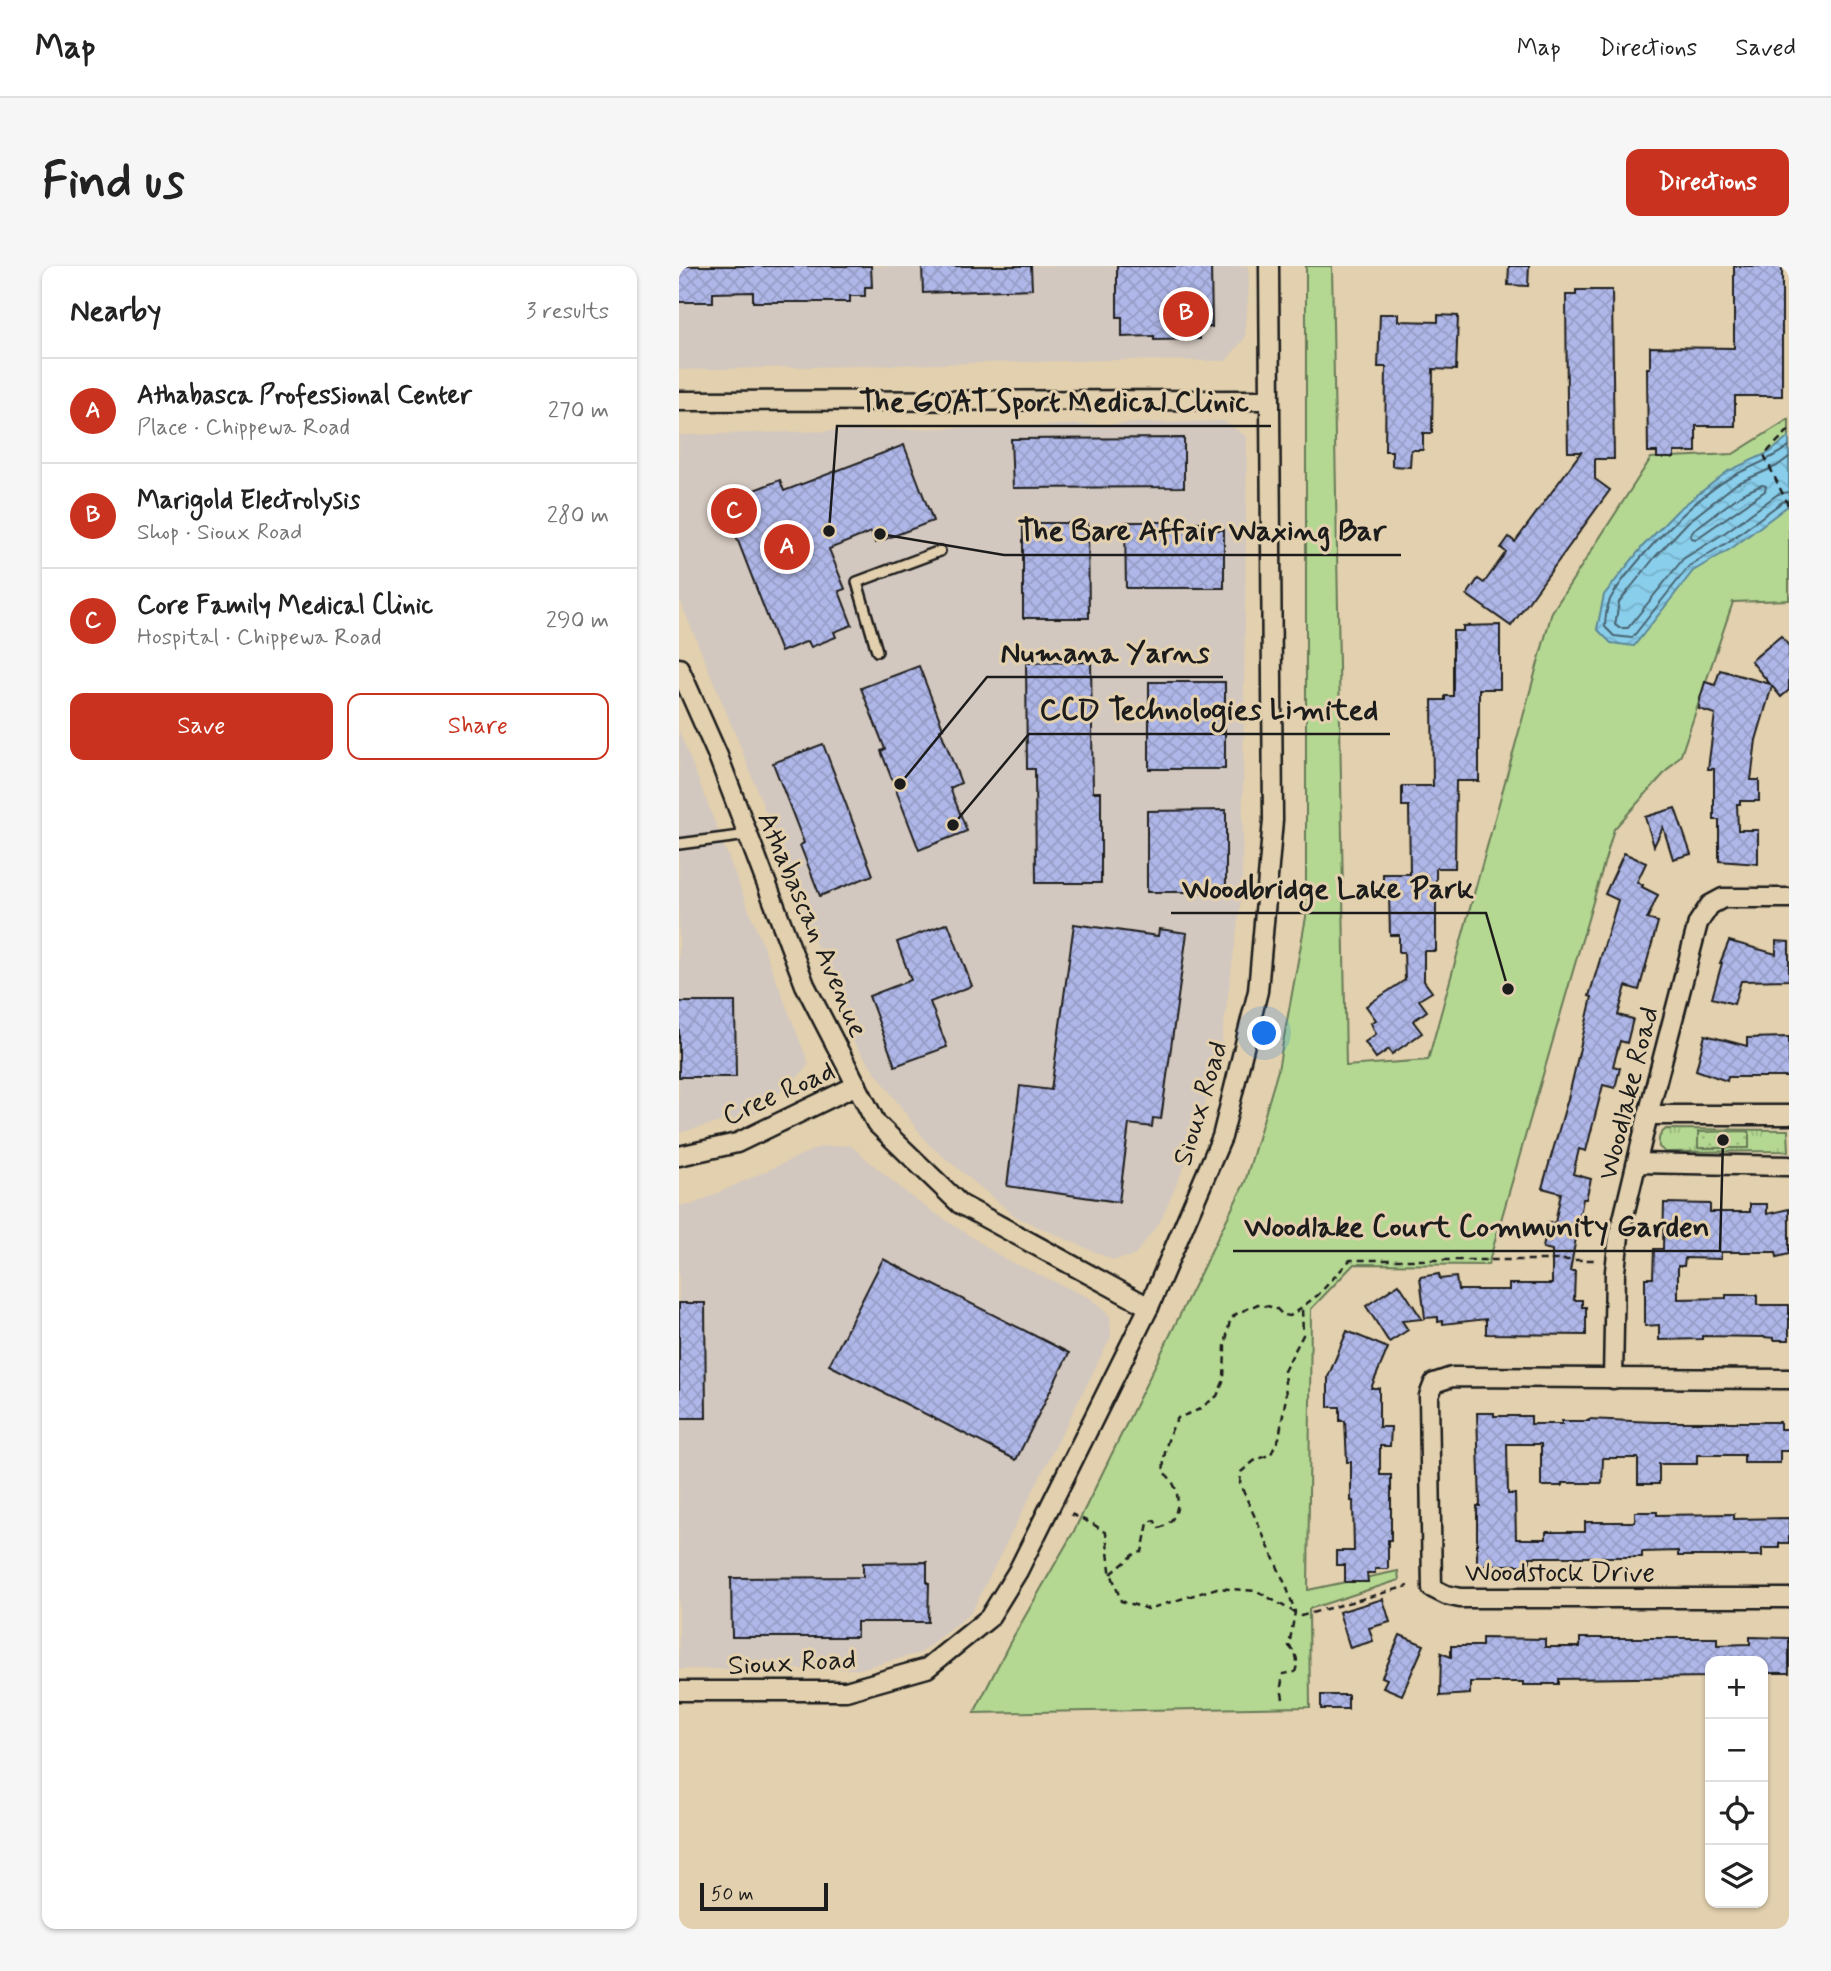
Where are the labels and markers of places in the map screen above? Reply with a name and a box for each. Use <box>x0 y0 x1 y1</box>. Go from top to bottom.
pin: B <box>1163 288 1209 340</box>
callout: The GOAT Sport Medical Clinic <box>837 375 1271 426</box>
pin: C <box>711 485 757 537</box>
callout: The Bare Affair Waxing Bar <box>1004 504 1401 555</box>
pin: A <box>764 521 810 573</box>
callout: Numana Yarns <box>987 626 1223 677</box>
callout: CCD Technologies Limited <box>1029 683 1390 734</box>
callout: Woodbridge Lake Park <box>1171 862 1486 913</box>
callout: Woodlake Court Community Garden <box>1233 1200 1720 1251</box>

